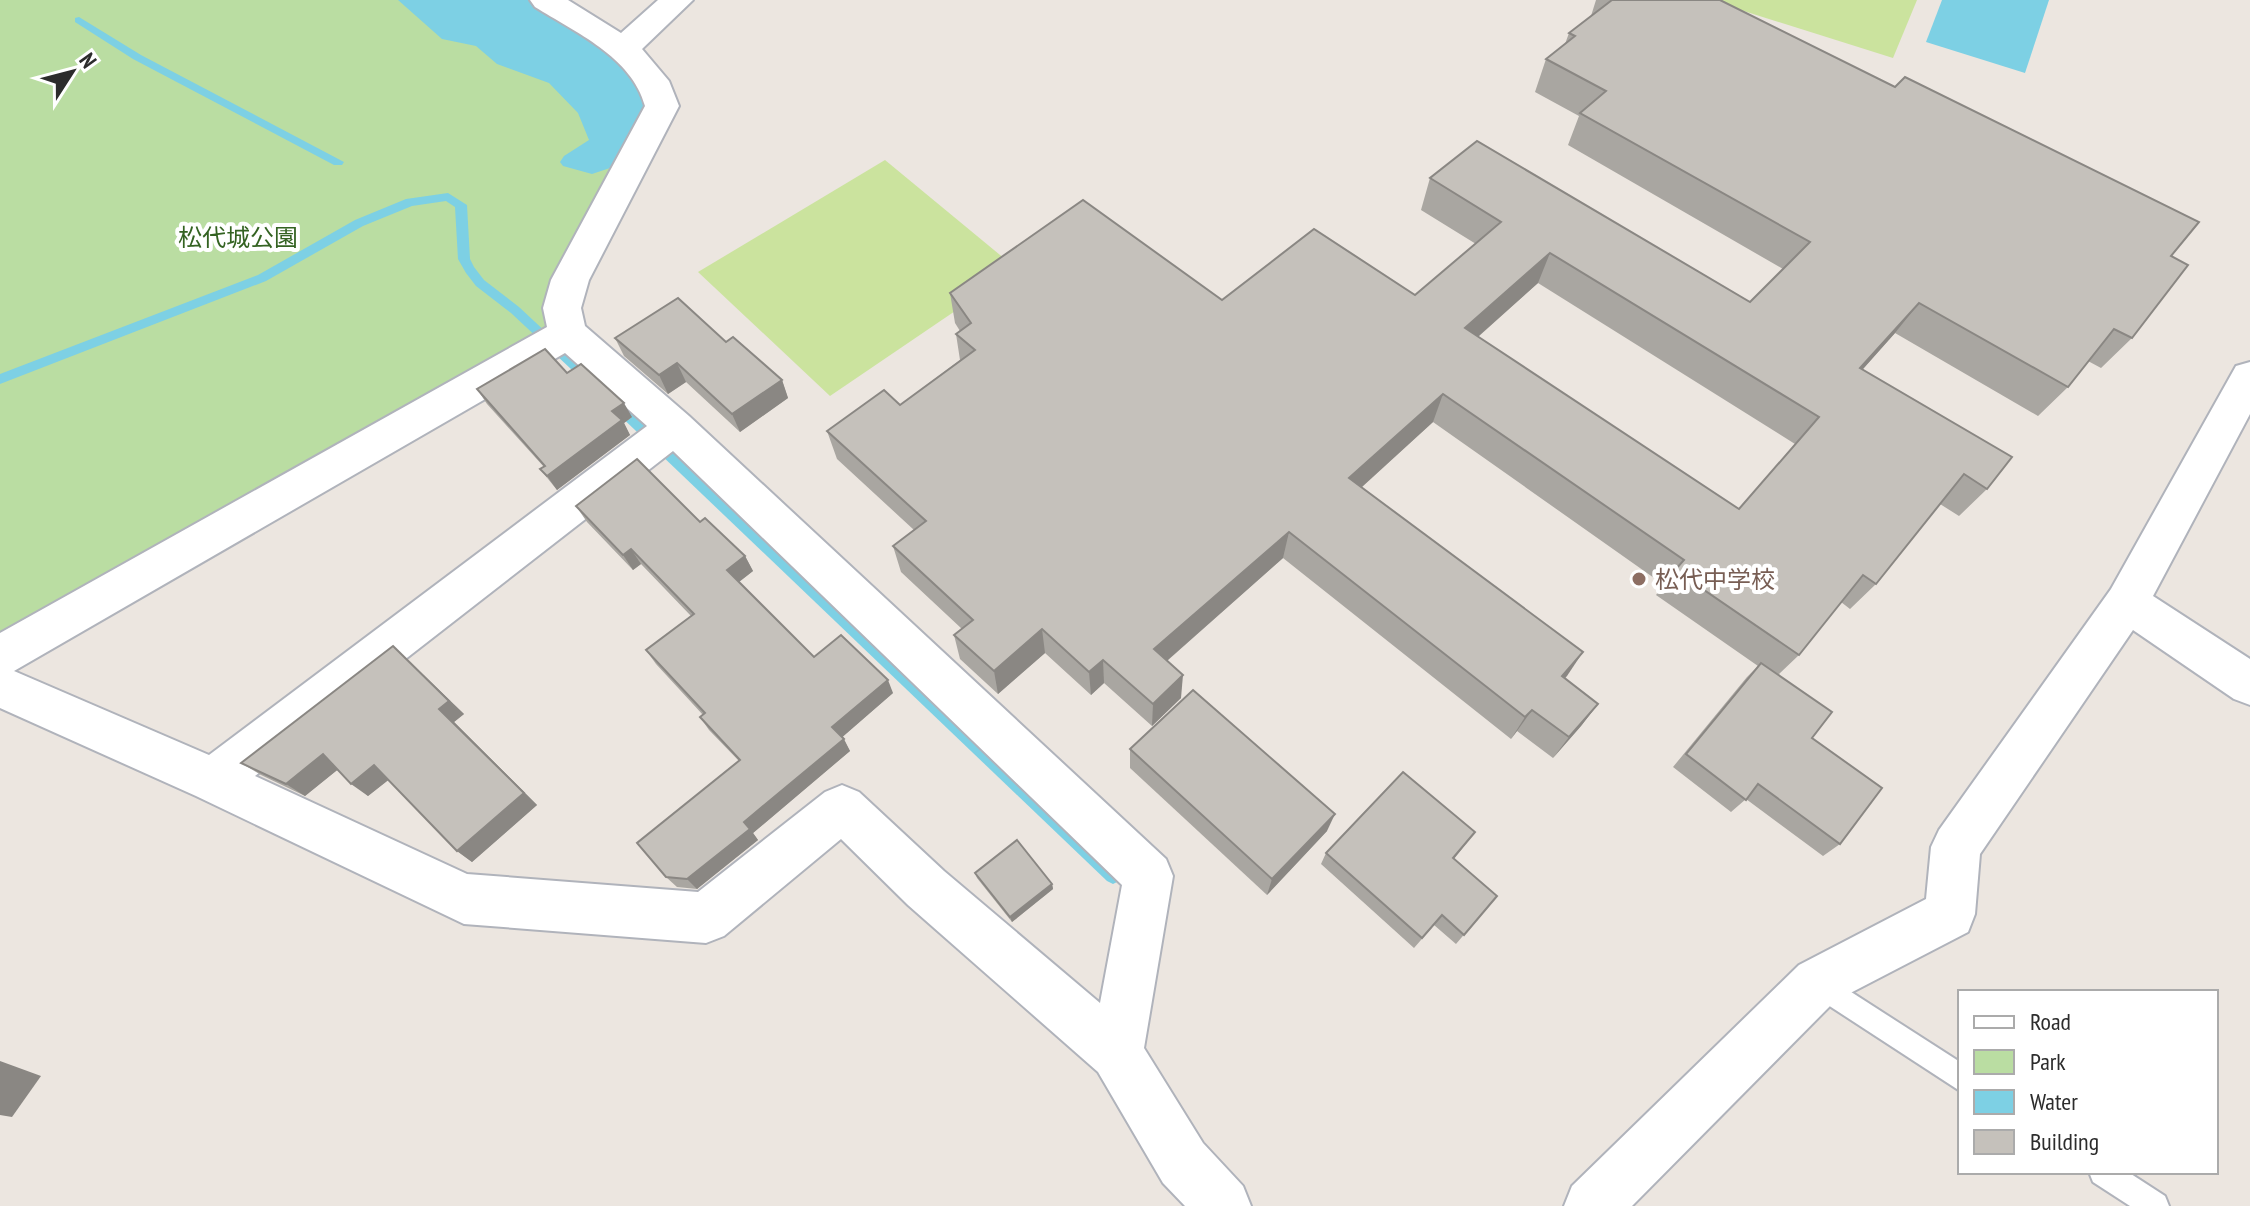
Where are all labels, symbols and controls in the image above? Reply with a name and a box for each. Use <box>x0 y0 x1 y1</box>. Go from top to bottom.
north arrow <box>32 32 112 112</box>
text: N <box>73 47 103 73</box>
park label: 松代城公園 <box>178 222 298 253</box>
place label: 松代中学校 <box>1655 564 1775 595</box>
marker: 松代中学校 <box>1630 570 1648 588</box>
legend <box>1958 990 2218 1174</box>
text: Road <box>2030 1006 2071 1037</box>
text: Park <box>2030 1046 2066 1077</box>
text: Water <box>2030 1086 2078 1117</box>
text: Building <box>2030 1126 2099 1157</box>

